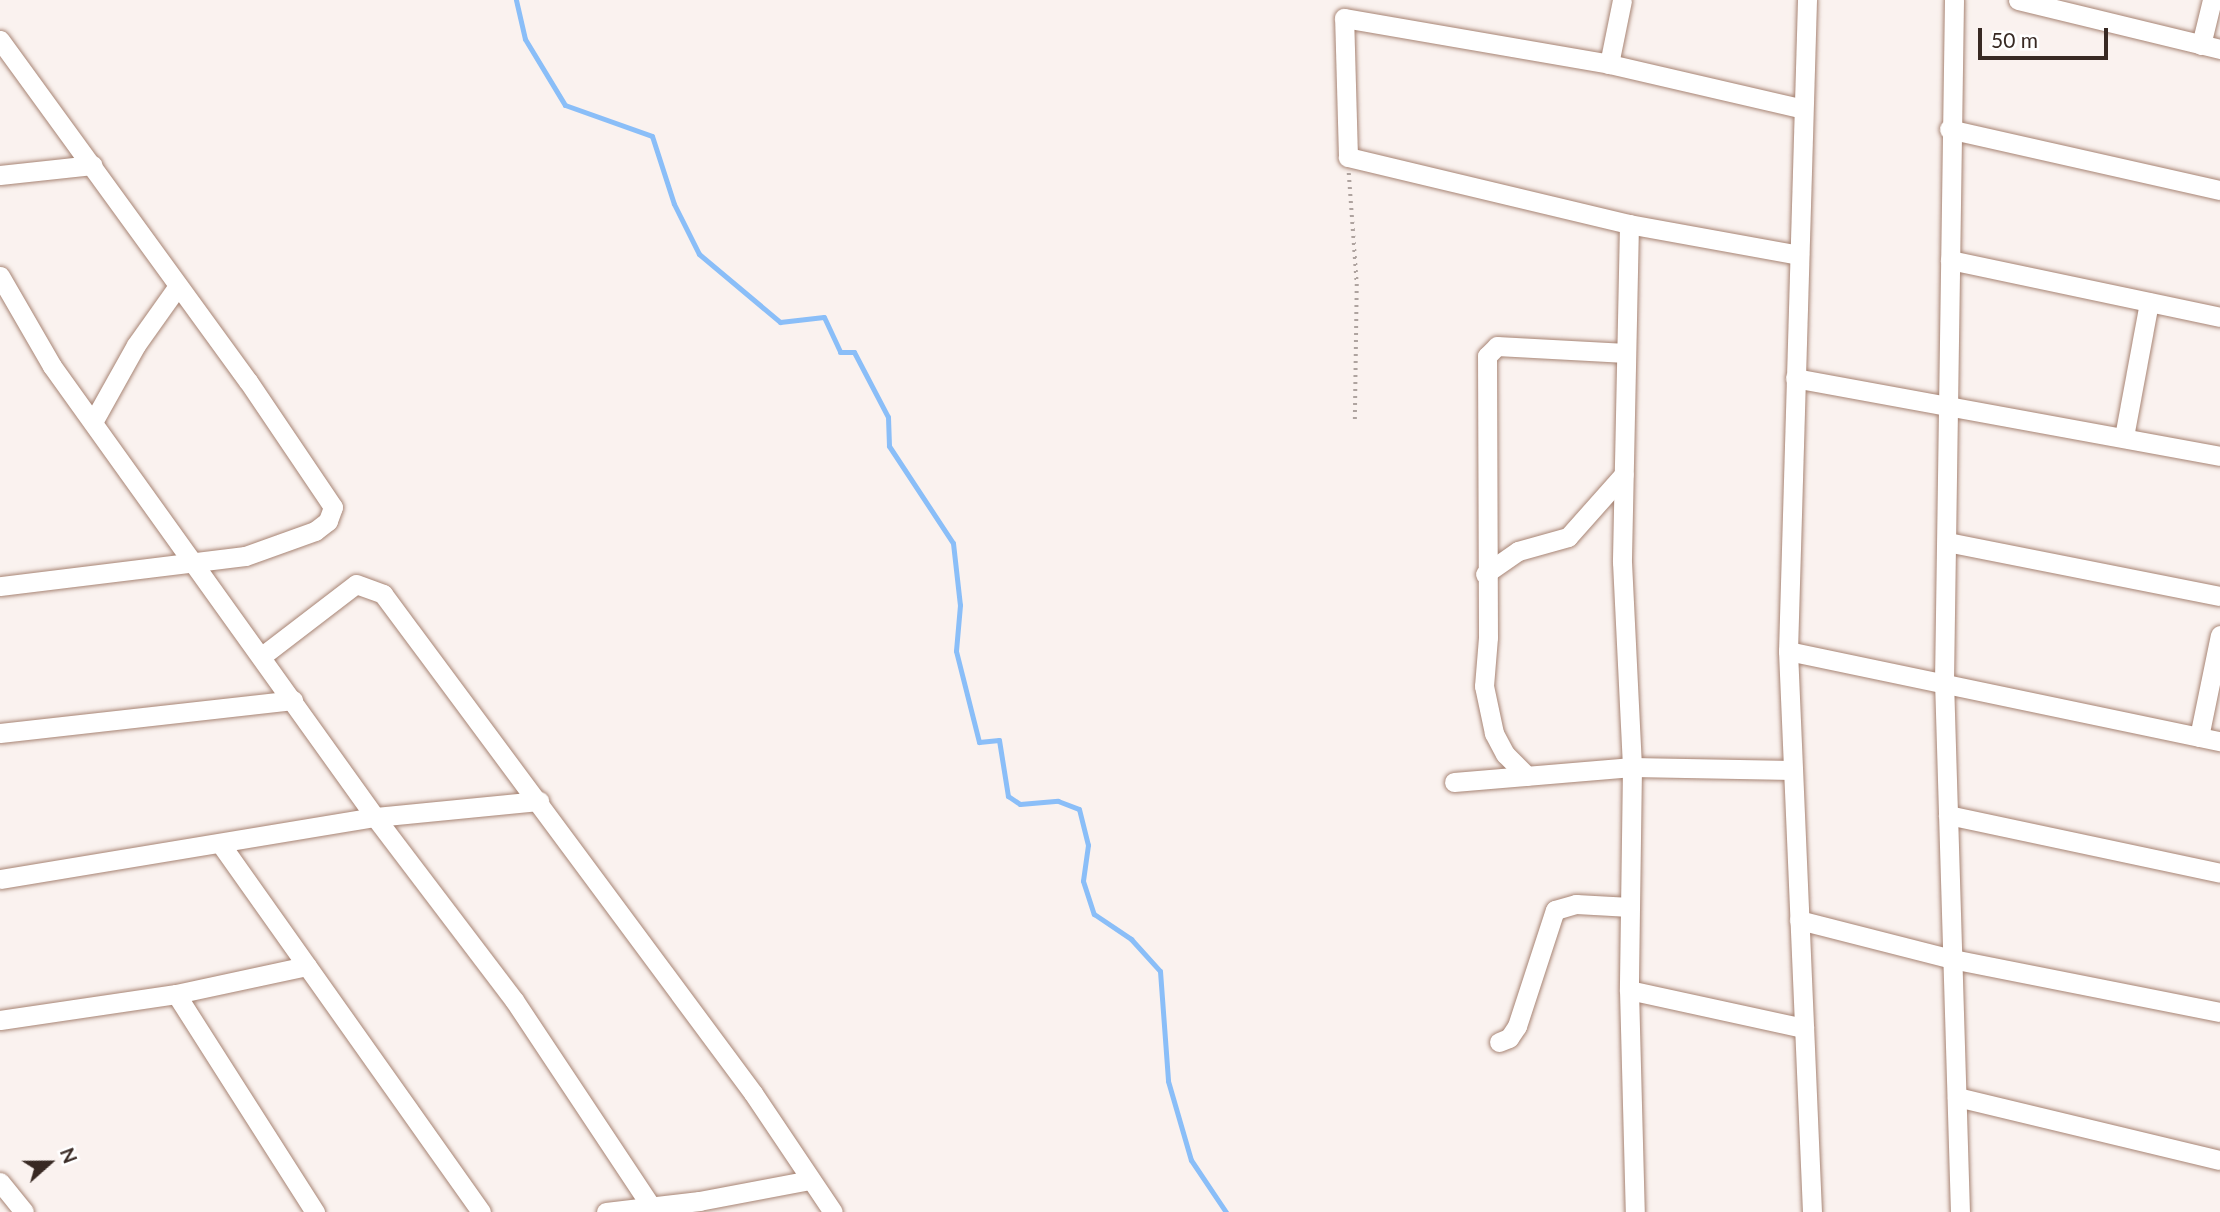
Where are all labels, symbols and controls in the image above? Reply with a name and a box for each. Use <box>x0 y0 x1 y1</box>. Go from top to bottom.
scale bar <box>1982 14 2112 58</box>
text: 50 m <box>1991 27 2038 52</box>
north arrow <box>14 1128 84 1198</box>
text: N <box>56 1144 82 1166</box>

